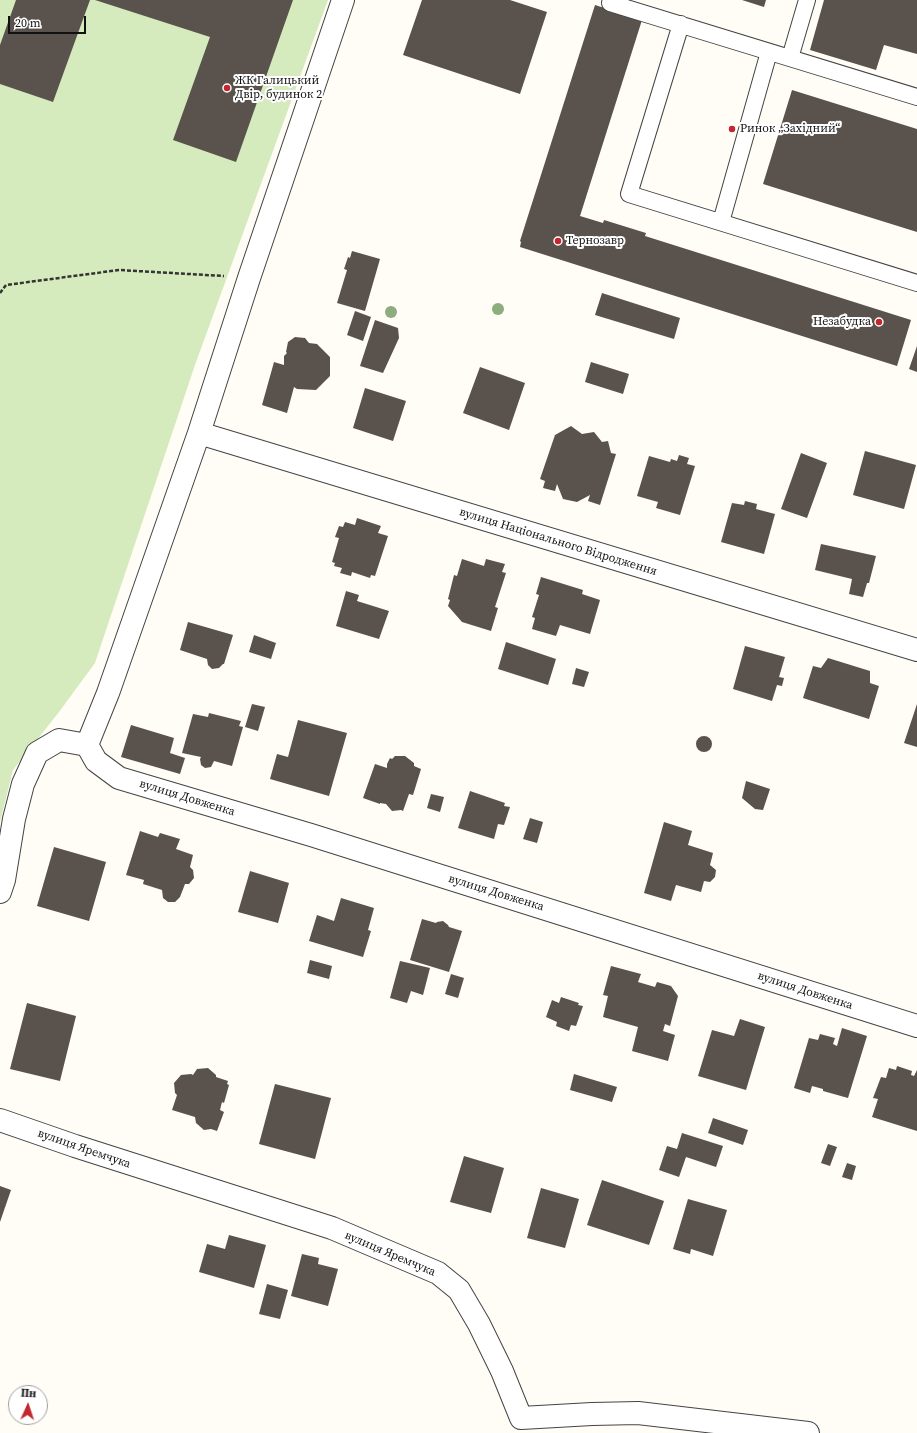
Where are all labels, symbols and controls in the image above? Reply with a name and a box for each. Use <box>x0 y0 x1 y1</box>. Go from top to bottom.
scale bar <box>10 8 88 34</box>
text: 20 m <box>15 15 41 31</box>
place label: ЖК Галицький Двір, будинок 2 <box>235 74 322 102</box>
marker: ЖК Галицький Двір, будинок 2 <box>222 83 232 93</box>
place label: Ринок „Західний“ <box>740 122 840 136</box>
marker: Ринок „Західний“ <box>727 124 737 134</box>
place label: Тернозавр <box>566 234 624 248</box>
marker: Тернозавр <box>553 236 563 246</box>
place label: Незабудка <box>813 315 871 329</box>
marker: Незабудка <box>874 317 884 327</box>
street label: вулиця Національного Відродження <box>457 505 659 579</box>
street label: вулиця Довженка <box>137 777 237 819</box>
street label: вулиця Довженка <box>446 872 546 914</box>
street label: вулиця Довженка <box>756 969 854 1013</box>
street label: вулиця Яремчука <box>36 1126 132 1172</box>
street label: вулиця Яремчука <box>342 1228 438 1280</box>
north arrow <box>8 1385 48 1425</box>
text: Пн <box>21 1386 37 1401</box>

